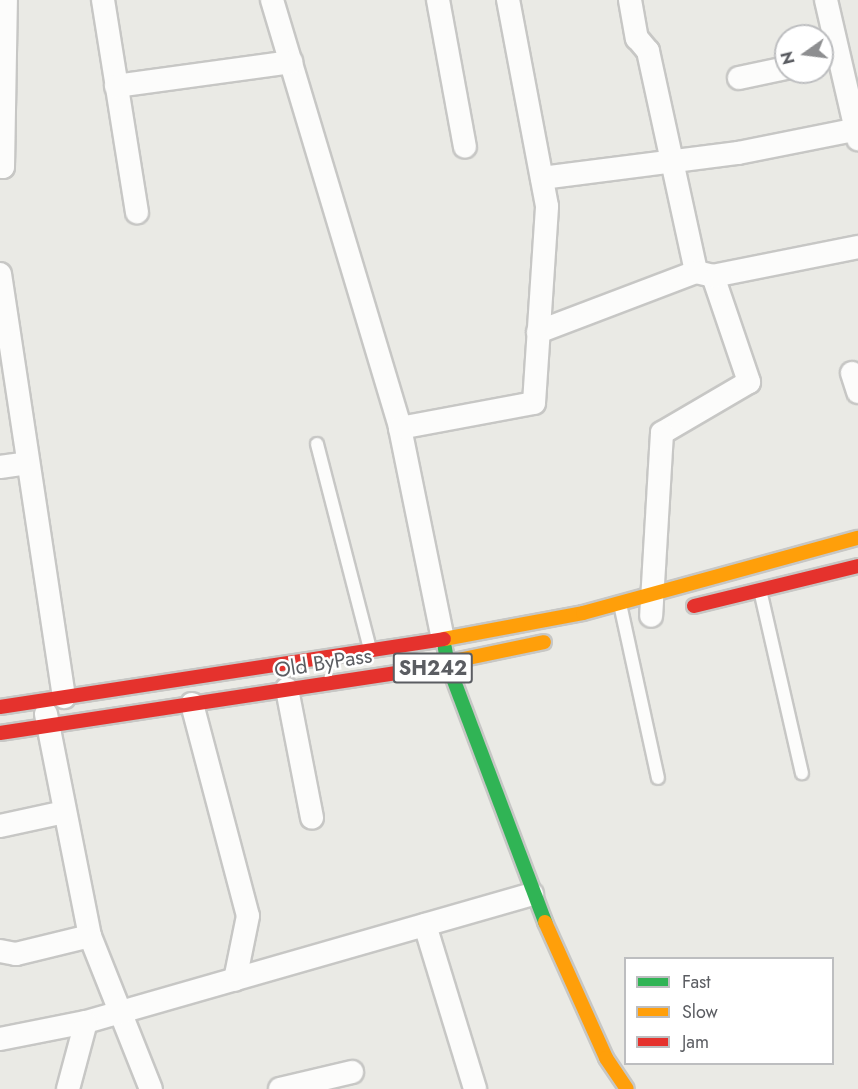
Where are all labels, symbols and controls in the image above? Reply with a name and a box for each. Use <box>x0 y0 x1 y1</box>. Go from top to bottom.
north arrow <box>774 24 834 84</box>
text: N <box>775 49 801 67</box>
street label: Old ByPass <box>272 643 374 683</box>
road number: SH242 <box>392 651 474 685</box>
legend <box>624 957 834 1065</box>
text: Fast <box>682 969 711 995</box>
text: Slow <box>682 999 718 1025</box>
text: Jam <box>682 1029 709 1055</box>

